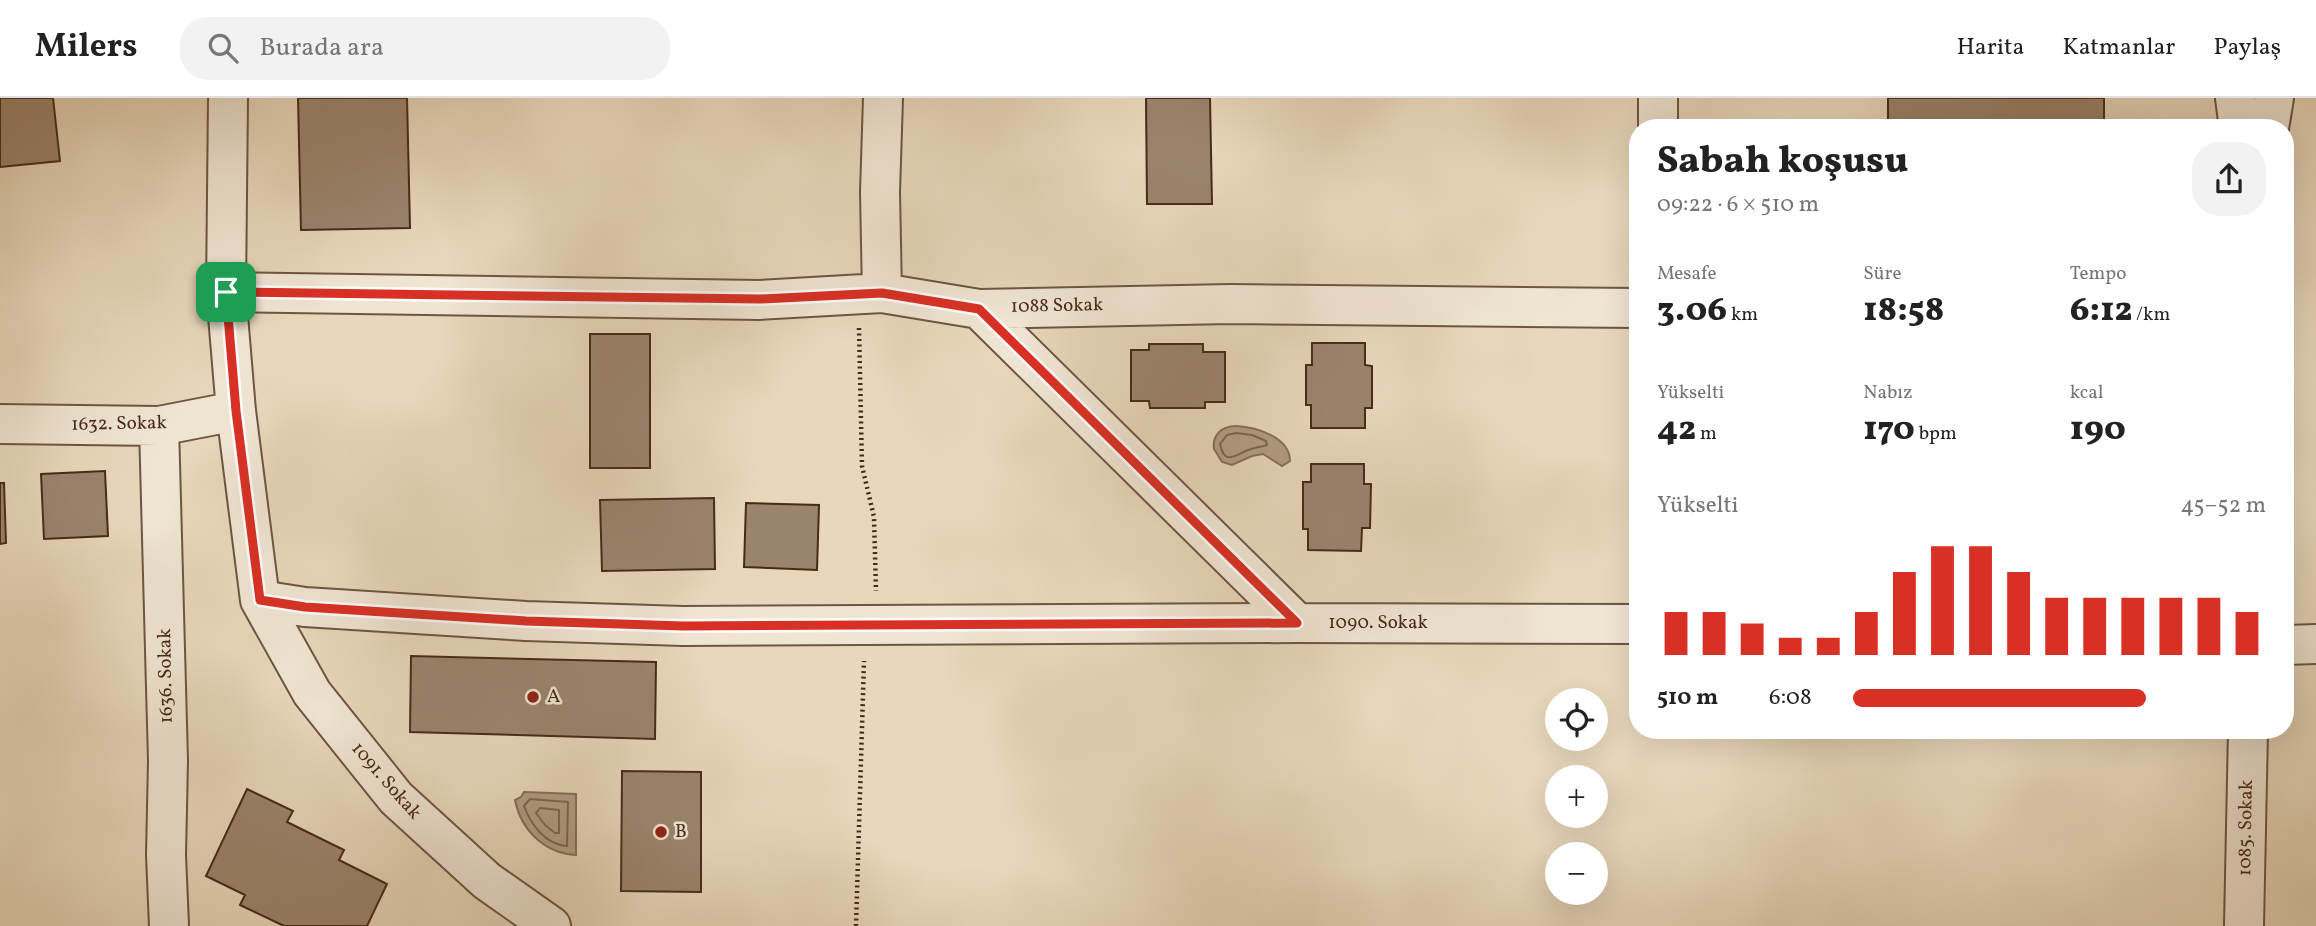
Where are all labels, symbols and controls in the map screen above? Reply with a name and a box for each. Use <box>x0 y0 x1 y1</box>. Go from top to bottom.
search box <box>180 17 670 80</box>
text: Milers <box>35 25 138 71</box>
icon: search <box>204 29 242 67</box>
text: Burada ara <box>260 30 384 66</box>
text: Harita <box>1957 31 2024 65</box>
text: Katmanlar <box>2062 31 2175 65</box>
text: Paylaş <box>2213 31 2281 65</box>
text: Sabah koşusu <box>1657 136 1908 189</box>
button: share <box>2192 142 2266 216</box>
text: 09:22 · 6 × 510 m <box>1657 189 1819 221</box>
text: Mesafe <box>1657 261 1716 287</box>
text: Süre <box>1863 261 1902 287</box>
text: Tempo <box>2070 261 2126 287</box>
pin <box>196 262 256 322</box>
icon: arrive <box>207 273 245 311</box>
text: 3.06 <box>1657 287 1727 335</box>
text: 18:58 <box>1863 287 1944 335</box>
text: 6:12 <box>2070 287 2132 335</box>
street label: 1088 Sokak <box>1011 292 1103 320</box>
text: km <box>1727 302 1758 328</box>
text: /km <box>2132 302 2170 328</box>
text: Yükselti <box>1657 380 1724 406</box>
text: Nabız <box>1863 380 1913 406</box>
text: kcal <box>2070 380 2103 406</box>
text: 42 <box>1657 406 1696 454</box>
text: 170 <box>1863 406 1915 454</box>
text: 190 <box>2070 406 2126 454</box>
street label: 1632. Sokak <box>71 410 167 438</box>
text: m <box>1696 421 1717 447</box>
text: bpm <box>1915 421 1957 447</box>
text: Yükselti <box>1657 490 1738 522</box>
text: 45–52 m <box>2181 490 2266 522</box>
street label: 1090. Sokak <box>1328 610 1428 636</box>
street label: 1636. Sokak <box>152 628 180 724</box>
text: 510 m <box>1657 682 1718 714</box>
text: 6:08 <box>1769 682 1812 714</box>
place label: A <box>547 684 560 710</box>
map controls <box>1545 688 1608 905</box>
button: locate <box>1545 688 1608 751</box>
marker: A <box>525 689 541 705</box>
street label: 1091. Sokak <box>345 737 427 825</box>
button: + <box>1545 765 1608 828</box>
street label: 1085. Sokak <box>2232 780 2260 876</box>
place label: B <box>675 819 687 845</box>
marker: B <box>653 824 669 840</box>
button: − <box>1545 842 1608 905</box>

